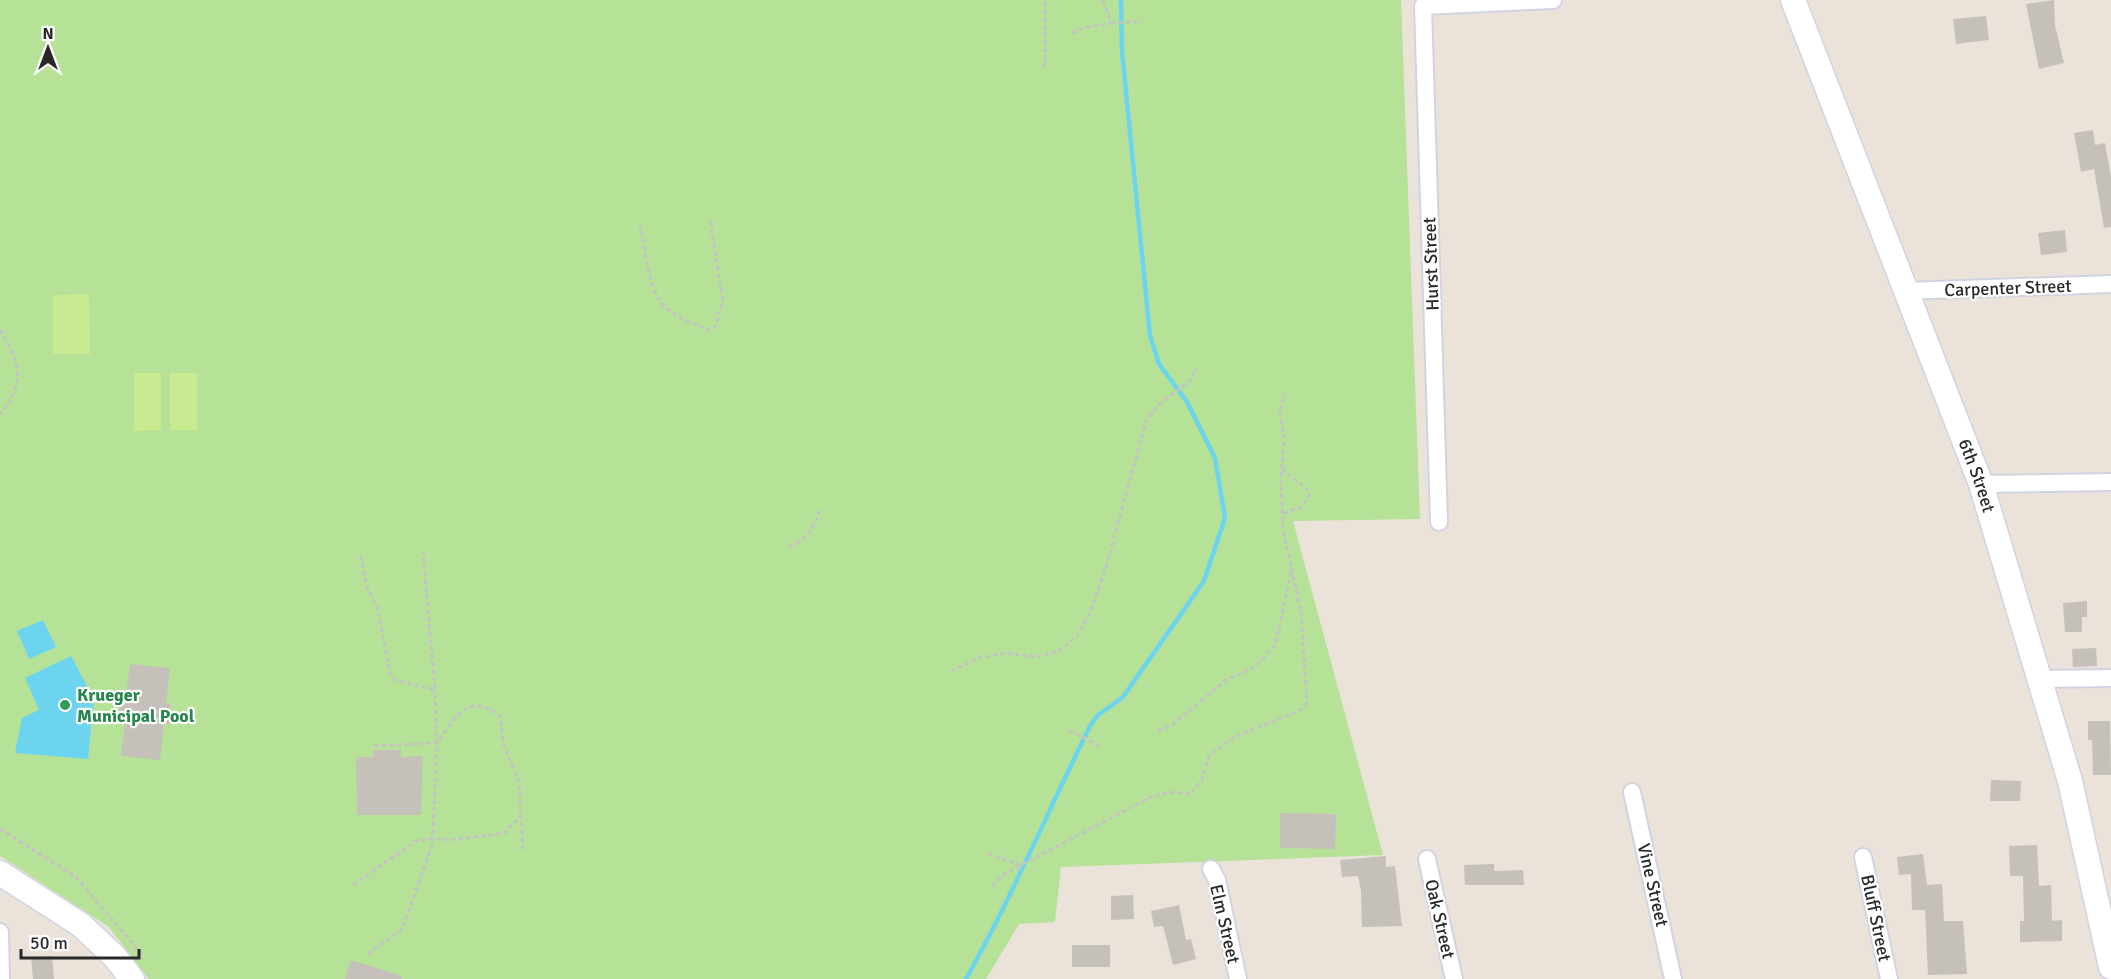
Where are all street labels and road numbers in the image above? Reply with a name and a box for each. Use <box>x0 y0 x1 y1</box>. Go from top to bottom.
street label: Hurst Street <box>1418 217 1444 311</box>
street label: Carpenter Street <box>1944 275 2072 301</box>
street label: 6th Street <box>1954 436 2000 515</box>
street label: Vine Street <box>1633 841 1673 929</box>
street label: Bluff Street <box>1856 873 1896 963</box>
street label: Oak Street <box>1420 877 1460 961</box>
street label: Elm Street <box>1205 882 1245 966</box>

